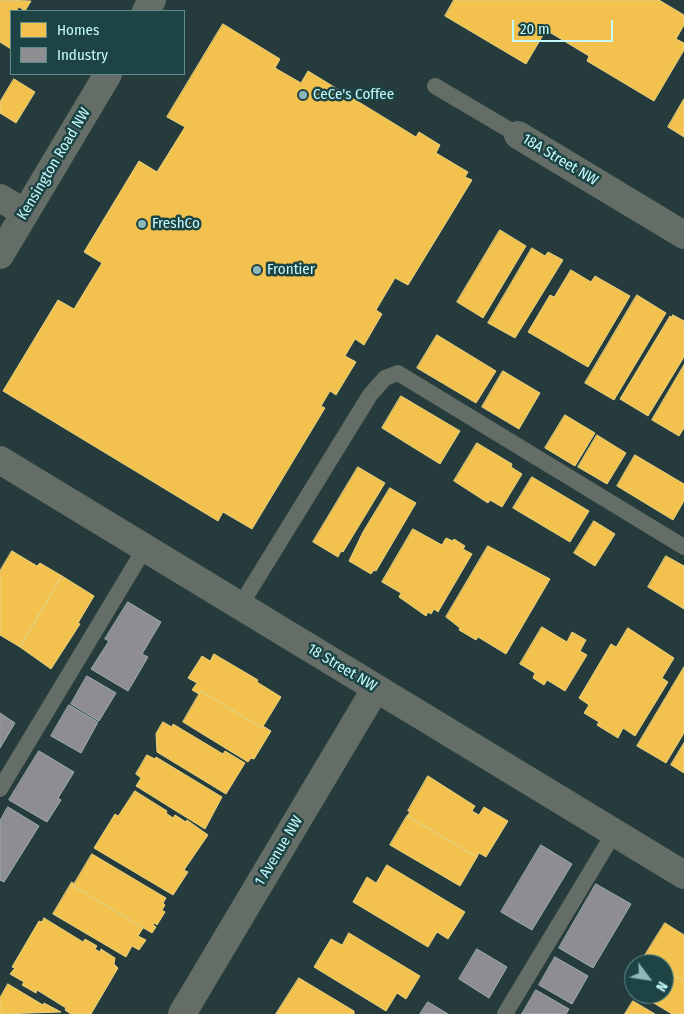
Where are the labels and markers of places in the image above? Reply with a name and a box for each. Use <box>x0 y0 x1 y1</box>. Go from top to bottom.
place label: CeCe's Coffee <box>313 86 394 104</box>
marker: CeCe's Coffee <box>297 89 309 101</box>
place label: FreshCo <box>152 215 200 233</box>
marker: FreshCo <box>136 218 148 230</box>
place label: Frontier <box>267 261 315 279</box>
marker: Frontier <box>251 264 263 276</box>

